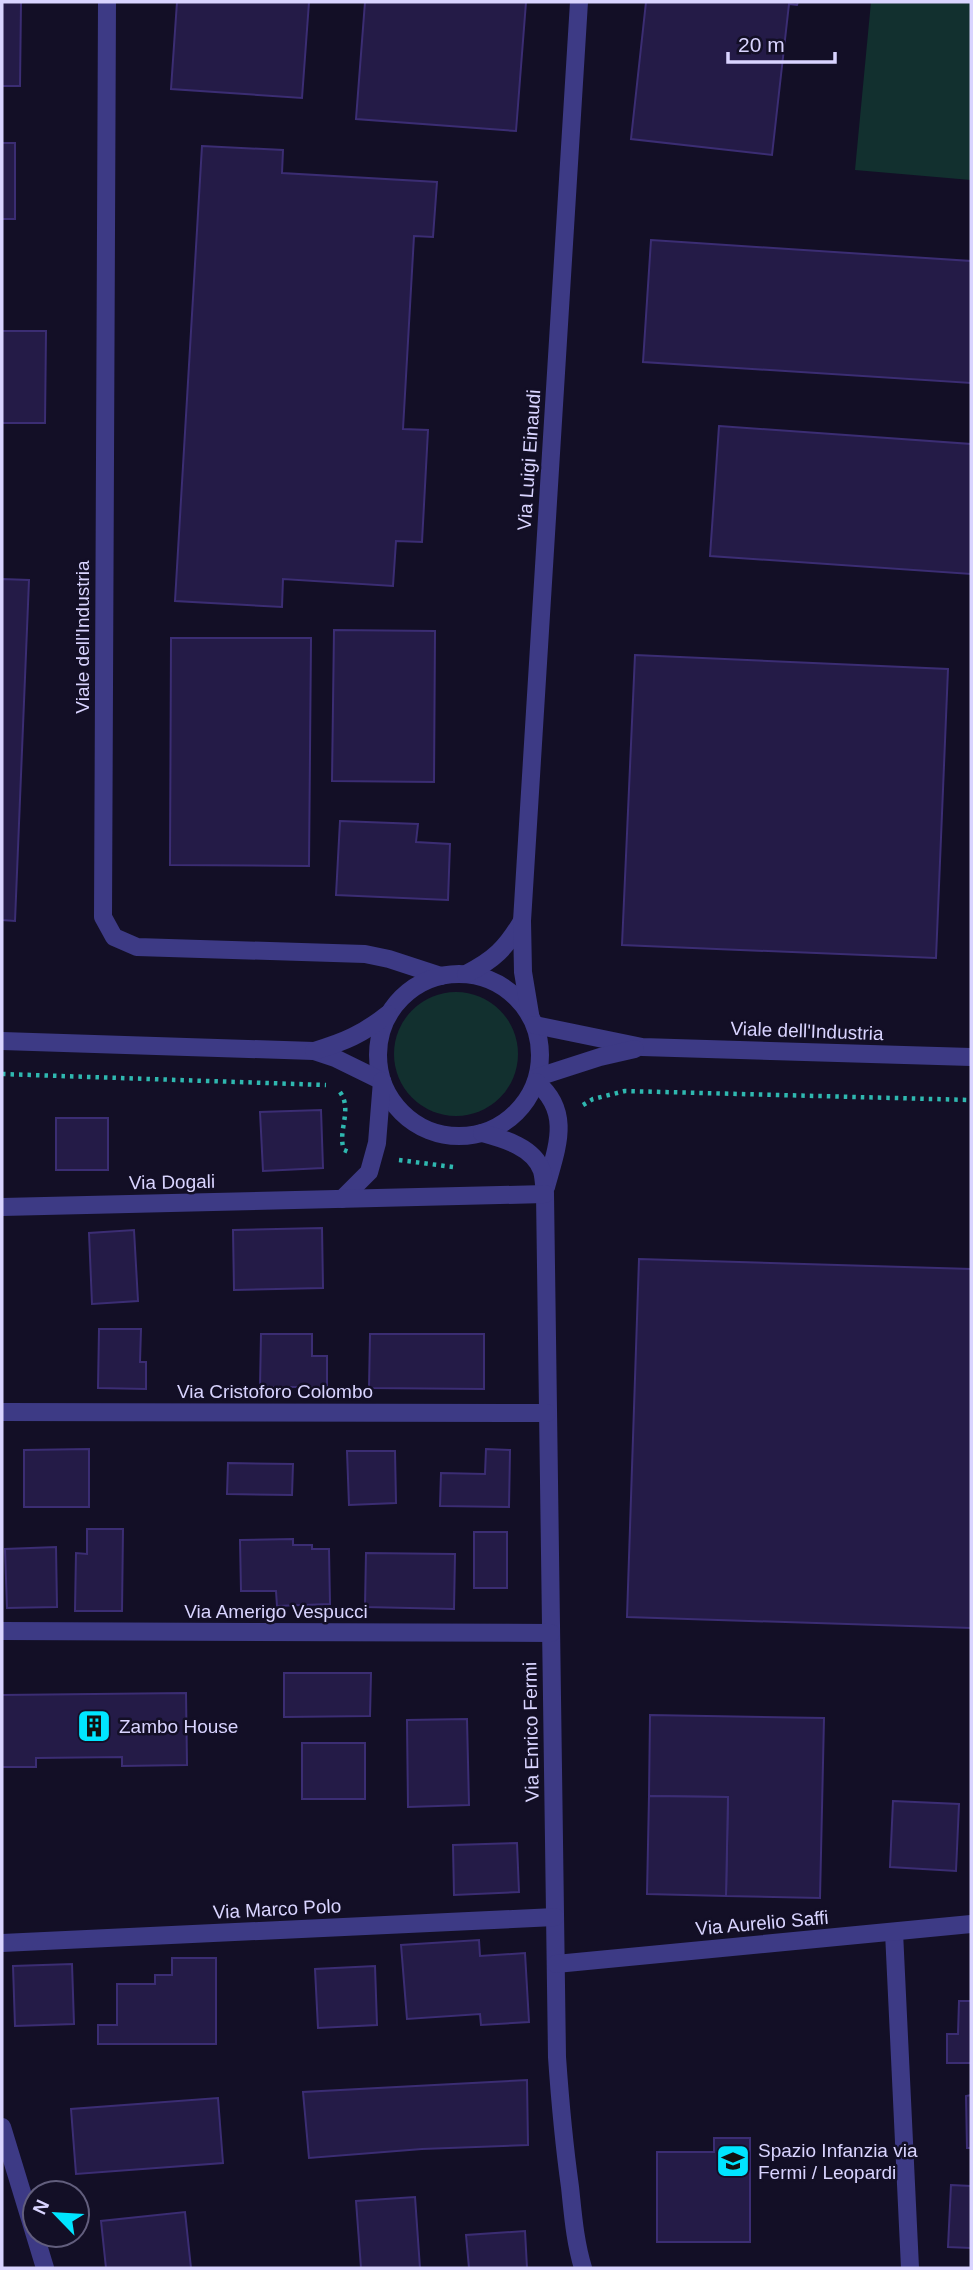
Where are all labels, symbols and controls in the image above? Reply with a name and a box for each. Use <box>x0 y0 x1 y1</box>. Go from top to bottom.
scale bar <box>728 21 835 65</box>
text: 20 m <box>738 33 785 56</box>
street label: Via Luigi Einaudi <box>514 389 544 531</box>
street label: Viale dell'Industria <box>72 560 93 714</box>
street label: Viale dell'Industria <box>730 1018 884 1044</box>
street label: Via Dogali <box>129 1171 215 1193</box>
street label: Via Cristoforo Colombo <box>177 1381 373 1402</box>
street label: Via Amerigo Vespucci <box>184 1601 368 1622</box>
street label: Via Enrico Fermi <box>519 1662 543 1802</box>
building icon: Zambo House <box>75 1707 113 1745</box>
place label: Zambo House <box>119 1716 238 1737</box>
street label: Via Marco Polo <box>212 1895 342 1923</box>
street label: Via Aurelio Saffi <box>695 1907 829 1939</box>
place label: Spazio Infanzia via Fermi / Leopardi <box>758 2140 918 2183</box>
school or university icon: Spazio Infanzia via Fermi / Leopardi <box>714 2142 752 2180</box>
north arrow <box>21 2179 91 2249</box>
text: N <box>29 2196 53 2218</box>

